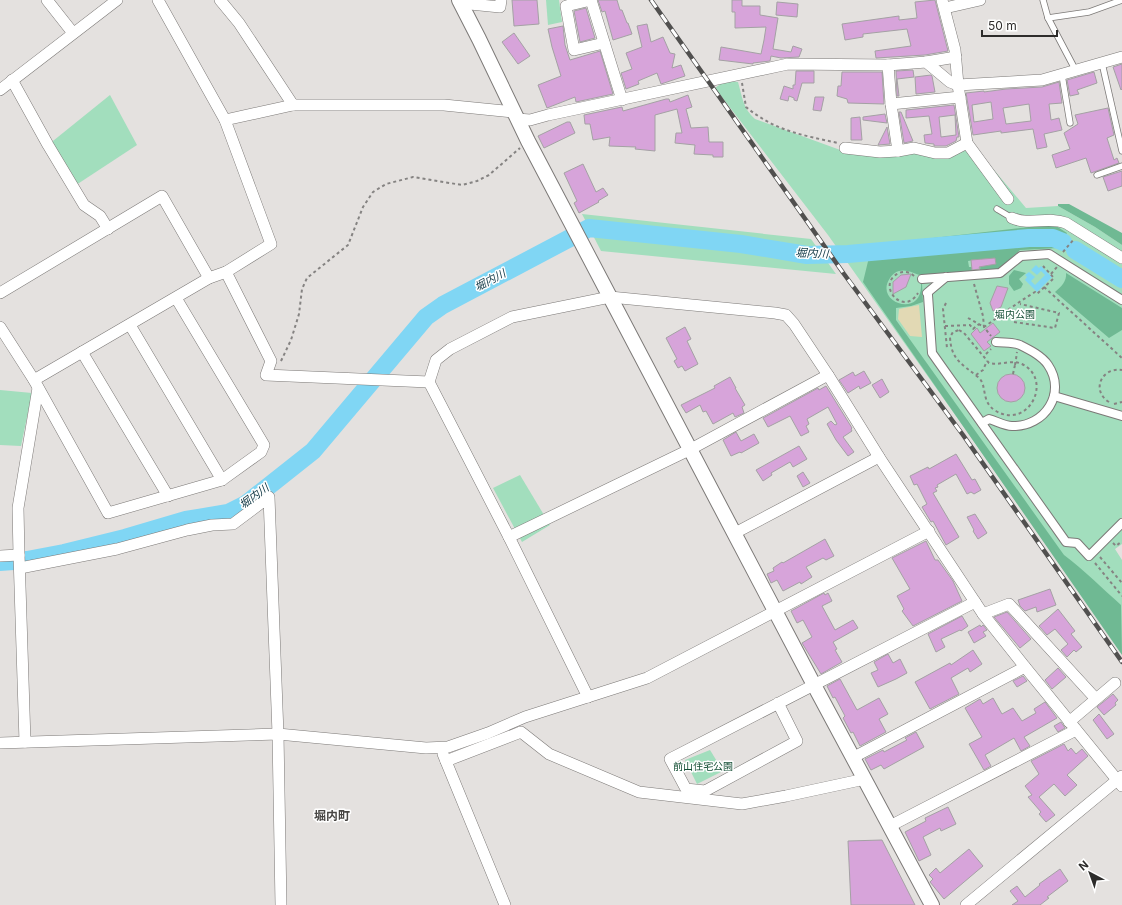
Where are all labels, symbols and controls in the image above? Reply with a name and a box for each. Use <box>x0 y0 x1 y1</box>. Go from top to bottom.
scale bar <box>982 12 1057 38</box>
text: 50 m <box>988 18 1017 33</box>
water label: 堀内川 <box>795 245 830 261</box>
water label: 堀内川 <box>472 266 509 294</box>
park label: 堀内公園 <box>995 308 1035 320</box>
water label: 堀内川 <box>237 480 272 511</box>
park label: 前山住宅公園 <box>673 760 733 772</box>
district label: 堀内町 <box>314 808 350 823</box>
north arrow <box>1070 853 1110 893</box>
text: N <box>1076 857 1091 873</box>

